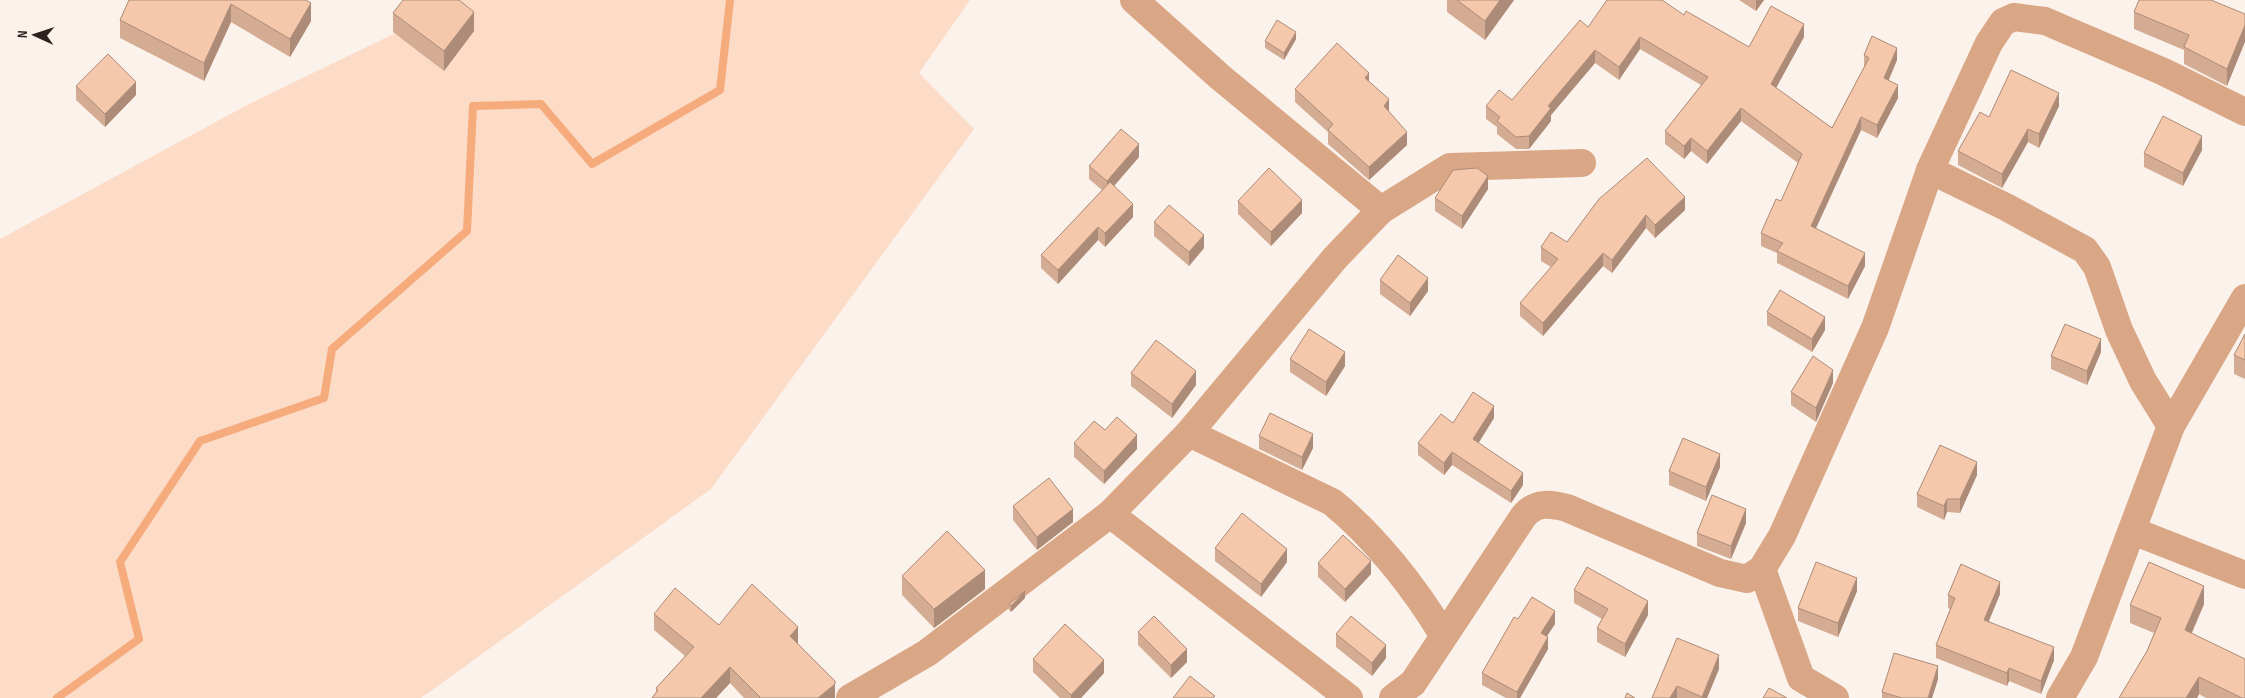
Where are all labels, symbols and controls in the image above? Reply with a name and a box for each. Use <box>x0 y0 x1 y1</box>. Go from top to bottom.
north arrow <box>10 10 60 60</box>
text: N <box>14 30 31 39</box>

